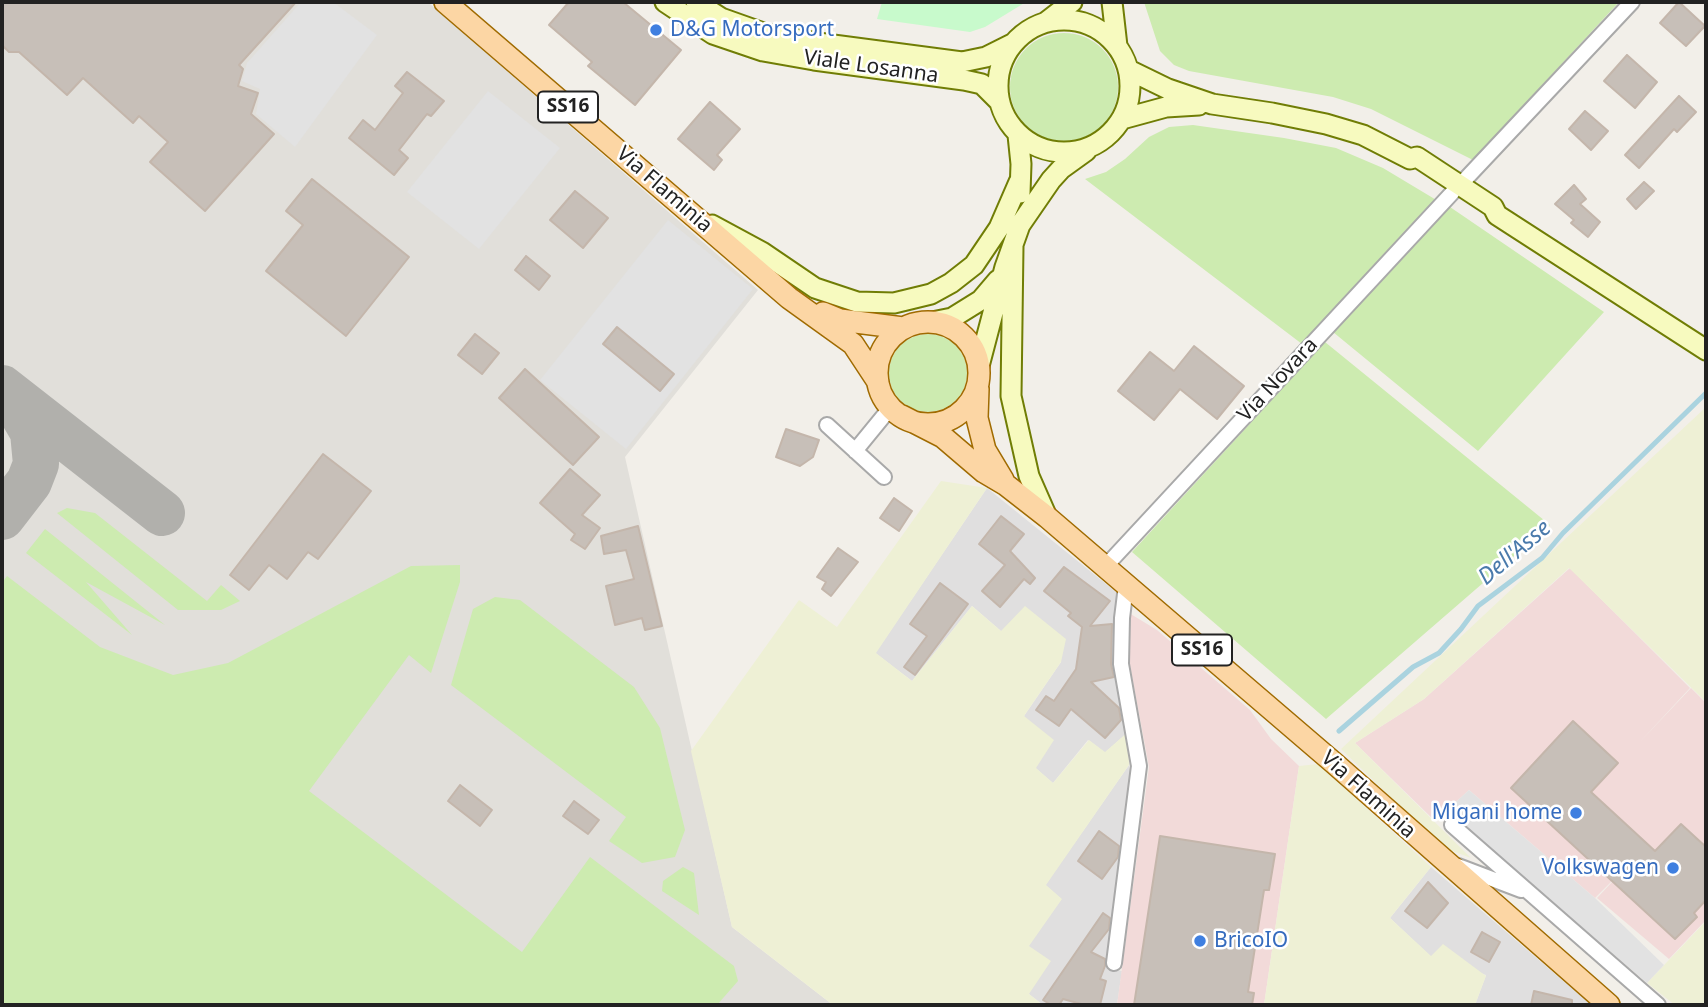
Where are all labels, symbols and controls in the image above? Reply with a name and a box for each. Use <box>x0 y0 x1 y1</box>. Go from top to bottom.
place label: D&G Motorsport <box>670 17 834 43</box>
marker: D&G Motorsport <box>648 22 664 38</box>
street label: Viale Losanna <box>802 45 940 89</box>
road number: SS16 <box>538 92 598 122</box>
street label: Via Flaminia <box>611 142 717 238</box>
street label: Via Novara <box>1233 333 1323 427</box>
water label: Dell'Asse <box>1473 515 1557 591</box>
road number: SS16 <box>1172 635 1232 666</box>
street label: Via Flaminia <box>1316 746 1420 844</box>
place label: Migani home <box>1432 800 1562 826</box>
marker: Migani home <box>1568 805 1584 821</box>
place label: Volkswagen <box>1541 855 1659 881</box>
marker: Volkswagen <box>1665 860 1681 876</box>
place label: BricoIO <box>1214 928 1288 954</box>
marker: BricoIO <box>1192 933 1208 949</box>

